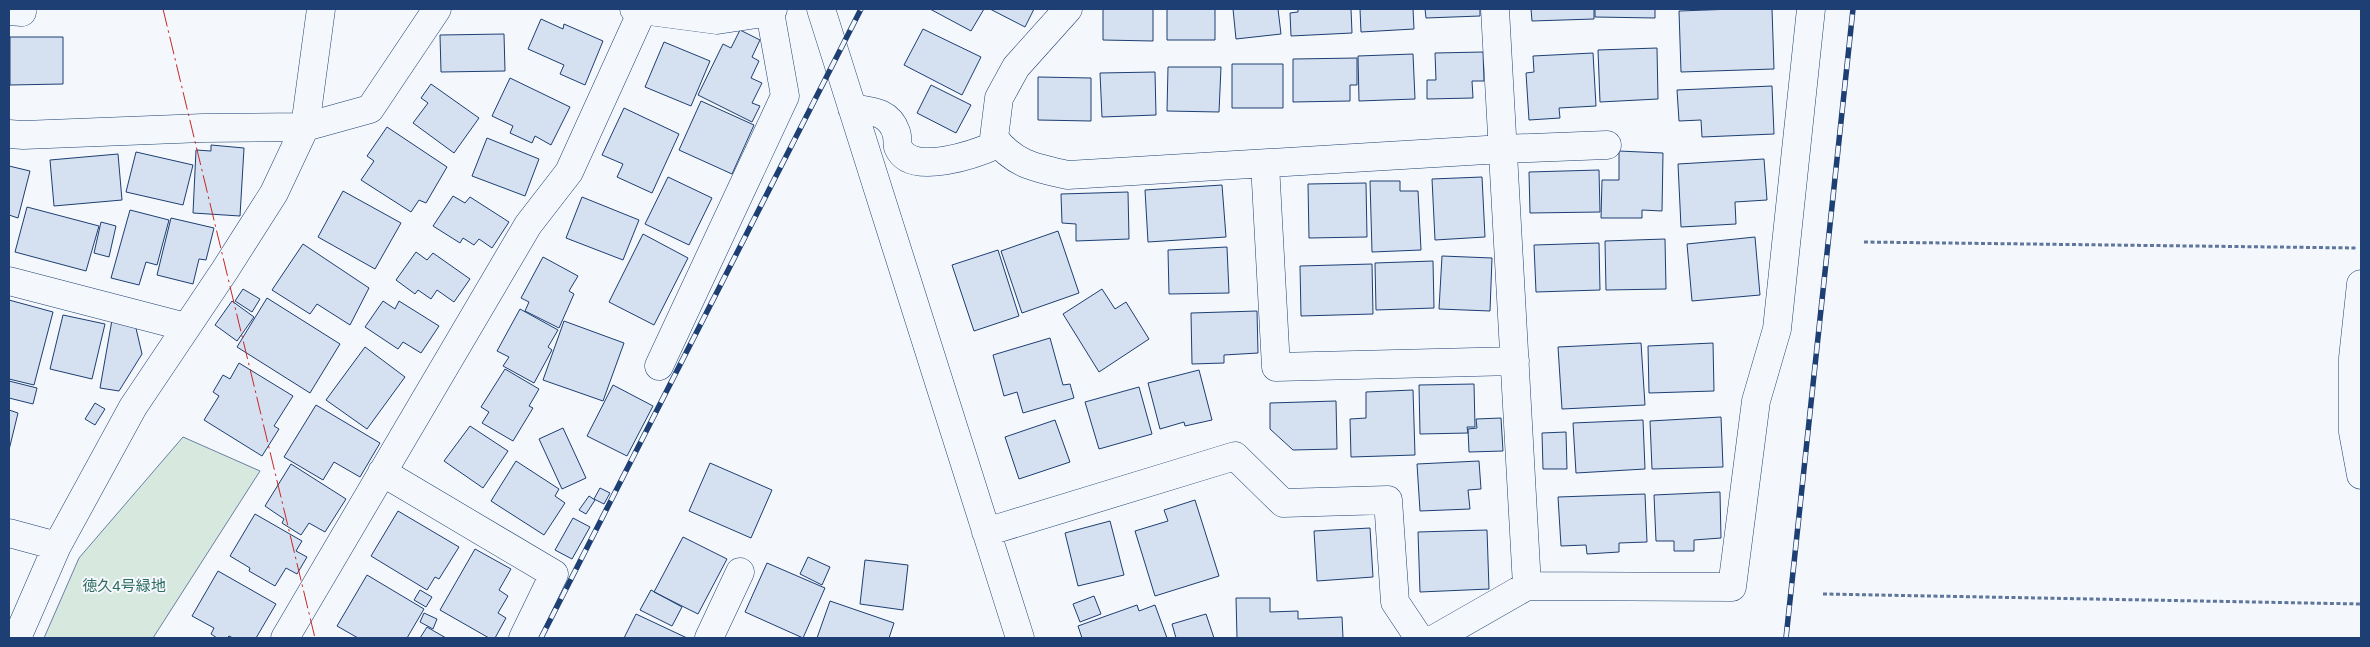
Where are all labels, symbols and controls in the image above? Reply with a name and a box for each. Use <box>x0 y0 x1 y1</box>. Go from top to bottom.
park label: 徳久4号緑地 <box>82 577 166 594</box>

